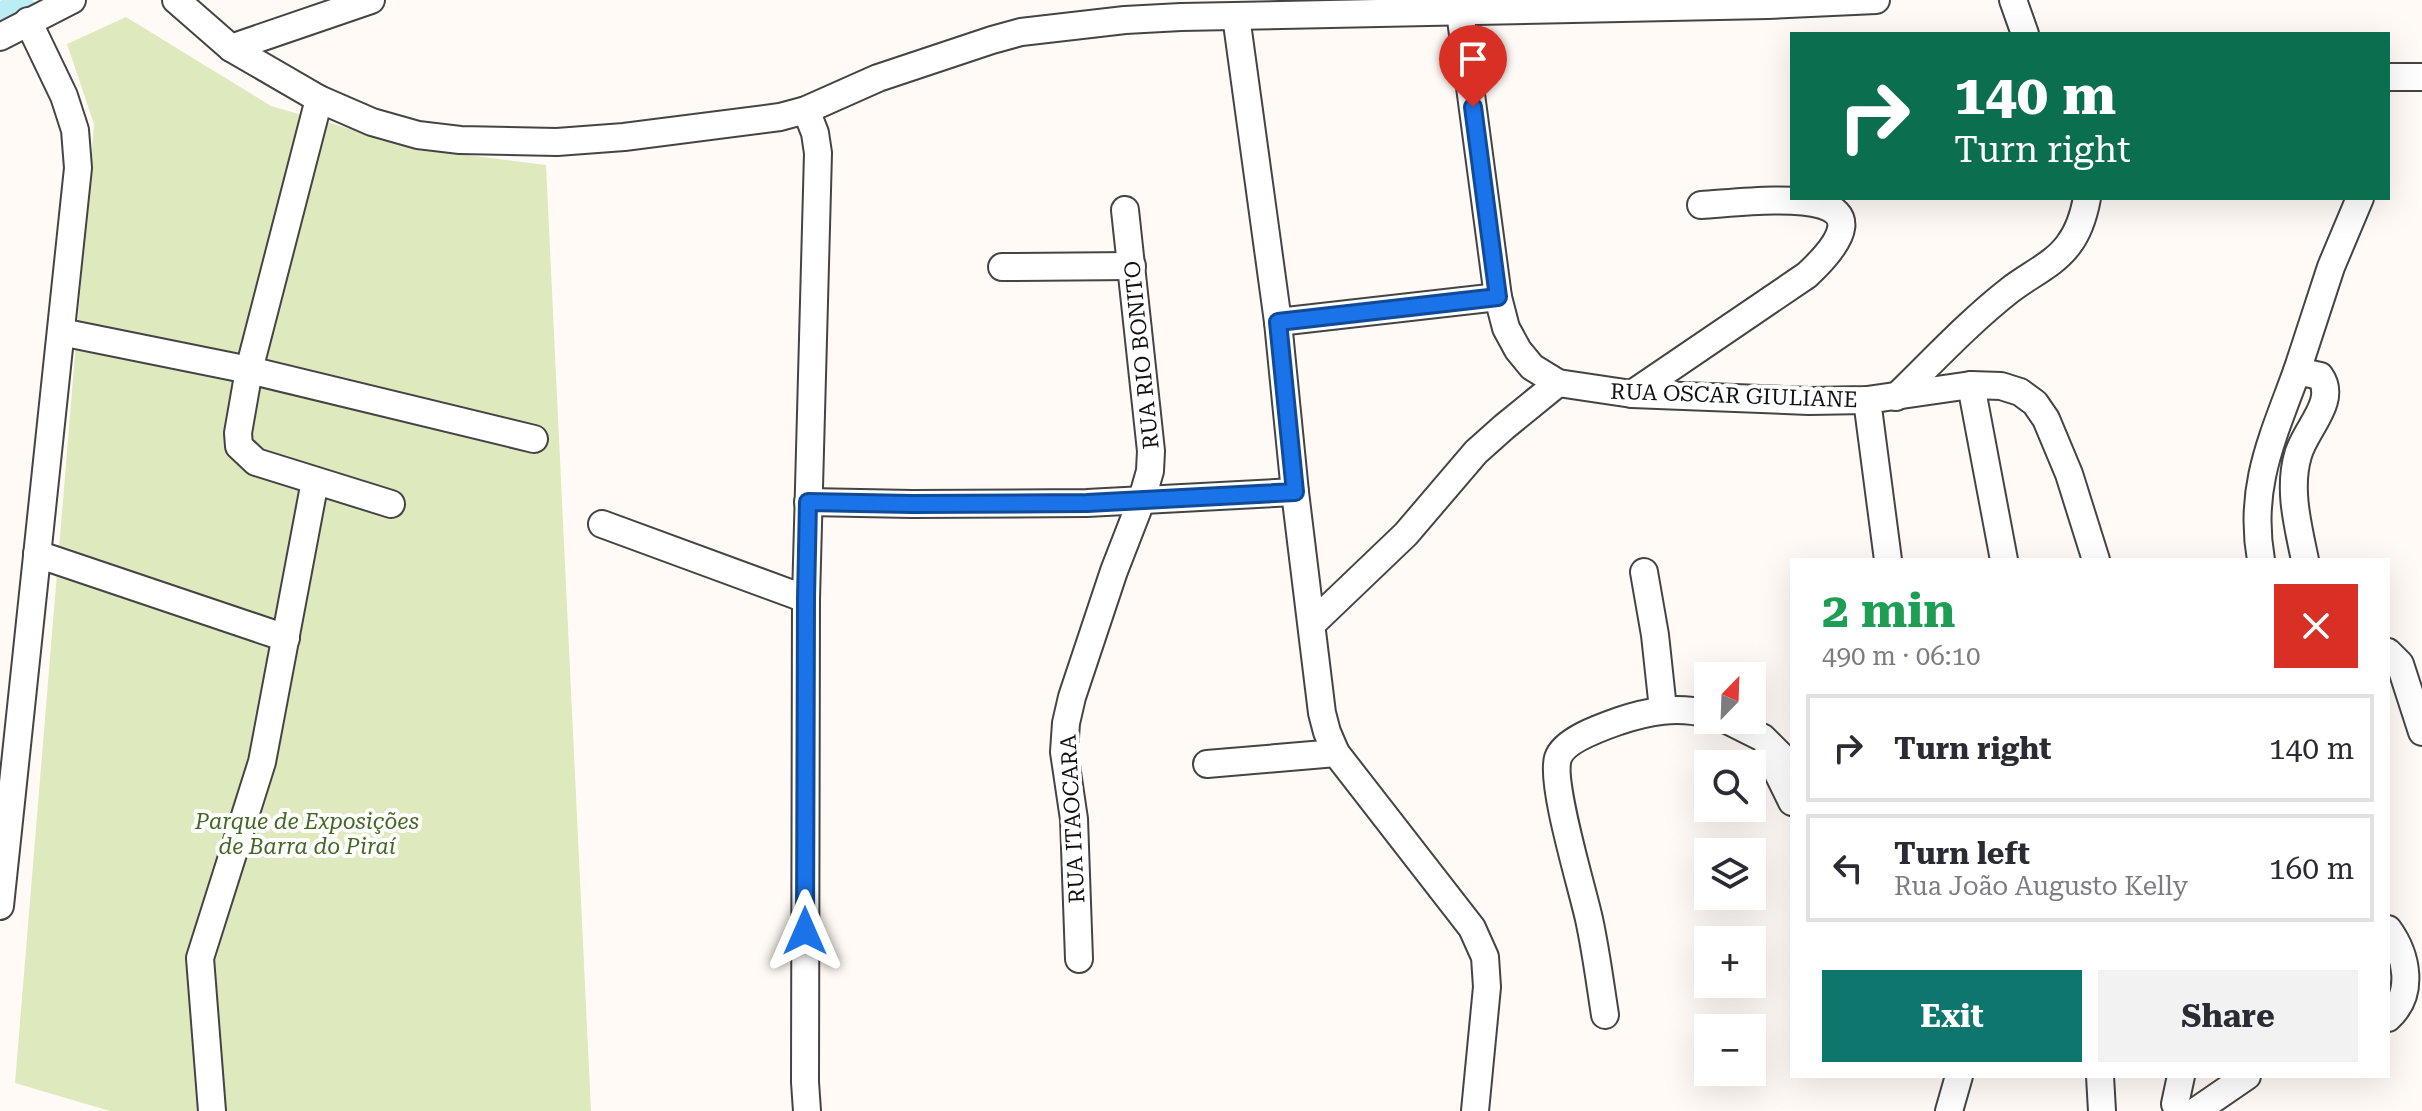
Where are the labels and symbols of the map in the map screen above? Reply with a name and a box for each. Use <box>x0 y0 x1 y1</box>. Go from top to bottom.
pin <box>1439 25 1507 107</box>
street label: RUA RIO BONITO <box>1119 260 1164 450</box>
street label: RUA OSCAR GIULIANE <box>1610 379 1858 412</box>
north arrow <box>1694 662 1766 734</box>
street label: RUA ITAOCARA <box>1056 733 1089 904</box>
park label: Parque de Exposições de Barra do Piraí <box>194 809 419 859</box>
position arrow <box>763 889 847 973</box>

